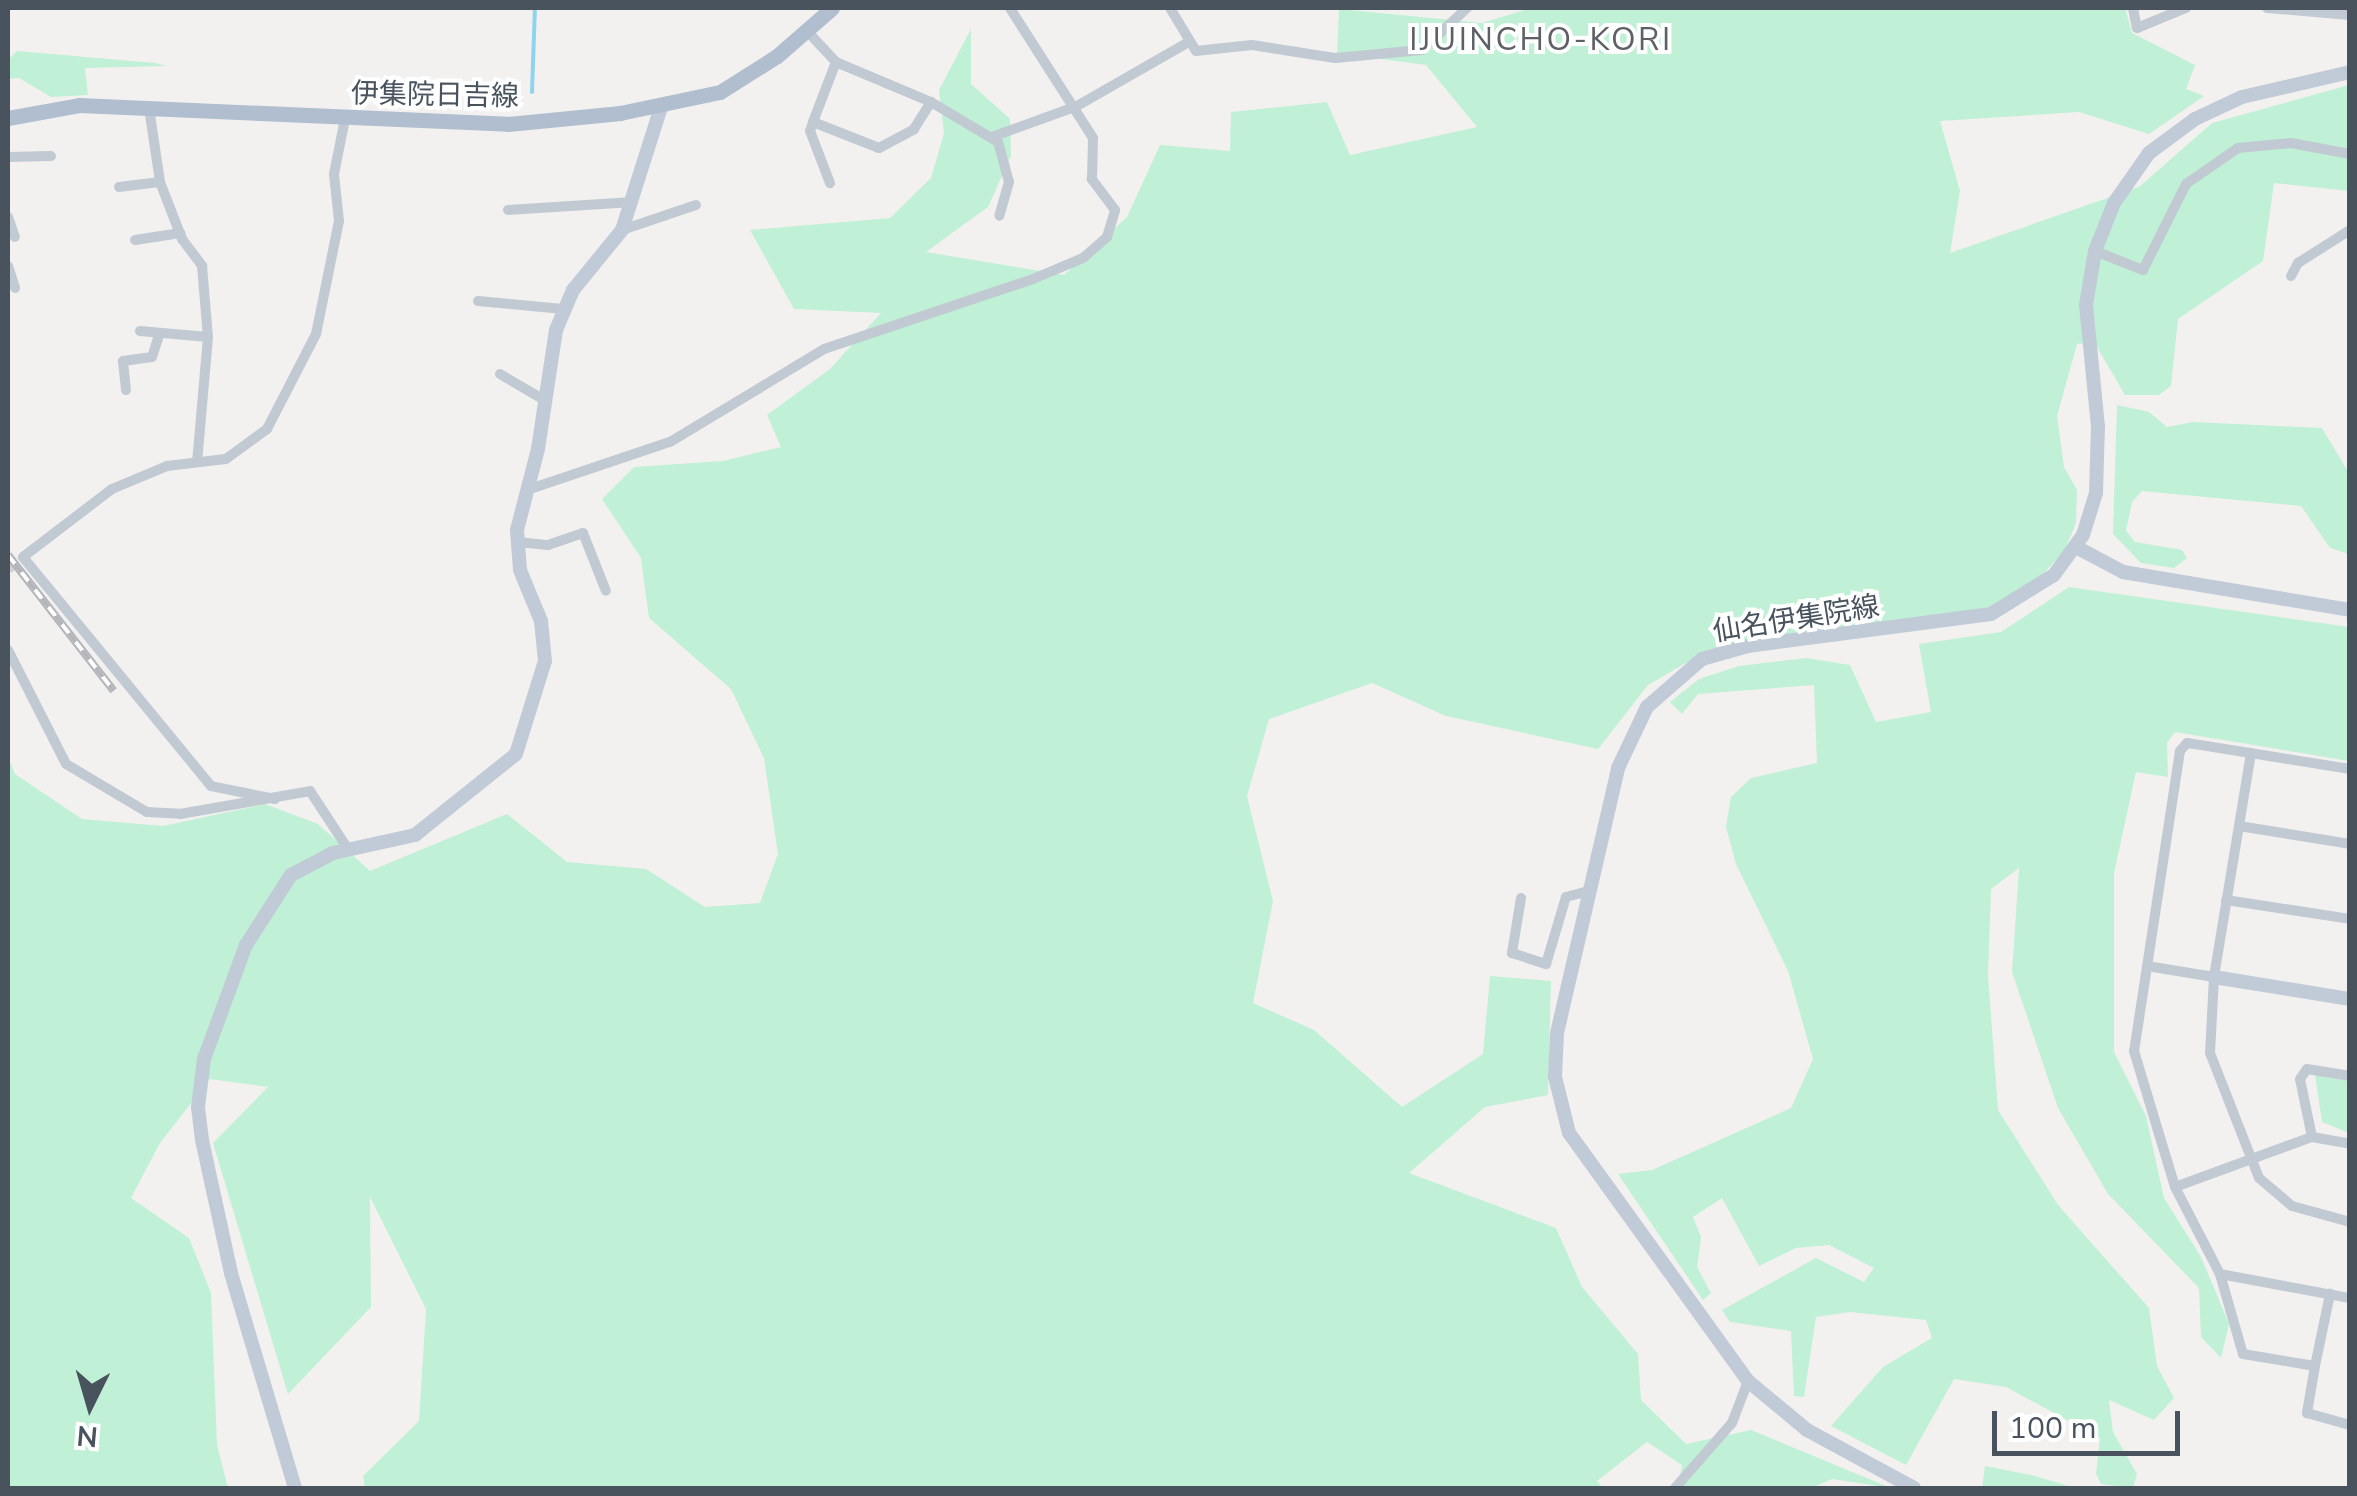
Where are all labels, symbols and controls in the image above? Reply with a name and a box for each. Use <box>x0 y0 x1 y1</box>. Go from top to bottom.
district label: IJUINCHO-KORI <box>1409 21 1673 59</box>
street label: 伊集院日吉線 <box>351 77 519 113</box>
street label: 仙名伊集院線 <box>1710 589 1882 649</box>
north arrow <box>40 1356 140 1456</box>
scale bar <box>1997 1391 2184 1453</box>
text: 100 m <box>2009 1408 2096 1449</box>
text: N <box>75 1416 99 1456</box>

